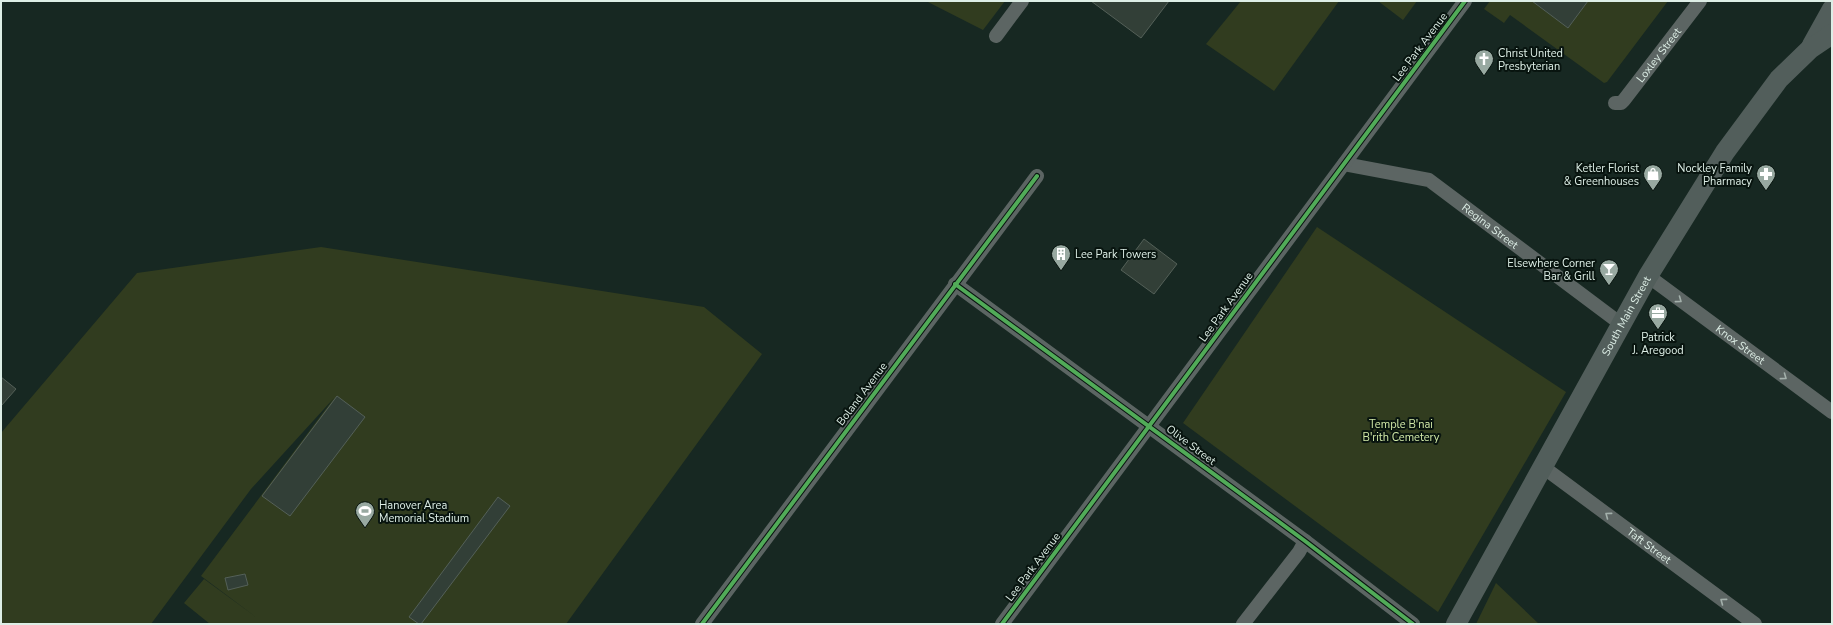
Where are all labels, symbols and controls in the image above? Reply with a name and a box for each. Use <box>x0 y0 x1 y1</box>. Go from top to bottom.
street label: Lee Park Avenue <box>1389 9 1451 85</box>
street label: Loxley Street <box>1633 24 1684 85</box>
place label: Christ United Presbyterian <box>1498 46 1563 74</box>
church icon: Christ United Presbyterian <box>1473 48 1495 76</box>
place label: Ketler Florist & Greenhouses <box>1564 161 1639 189</box>
place label: Nockley Family Pharmacy <box>1677 161 1752 189</box>
shop icon: Ketler Florist & Greenhouses <box>1642 163 1664 191</box>
pharmacy icon: Nockley Family Pharmacy <box>1755 163 1777 191</box>
street label: Regina Street <box>1459 200 1522 252</box>
building icon: Lee Park Towers <box>1050 243 1072 271</box>
place label: Lee Park Towers <box>1075 247 1156 262</box>
place label: Elsewhere Corner Bar & Grill <box>1507 256 1596 284</box>
bar icon: Elsewhere Corner Bar & Grill <box>1598 258 1620 286</box>
street label: Lee Park Avenue <box>1196 269 1256 345</box>
street label: South Main Street <box>1598 273 1654 358</box>
one-way arrow <box>1675 295 1682 302</box>
office icon: Patrick J. Aregood <box>1647 302 1669 330</box>
street label: Knox Street <box>1713 321 1768 368</box>
place label: Patrick J. Aregood <box>1631 330 1684 358</box>
street label: Boland Avenue <box>833 359 891 429</box>
one-way arrow <box>1780 372 1787 380</box>
park label: Temple B'nai B'rith Cemetery <box>1363 417 1440 445</box>
street label: Olive Street <box>1163 421 1219 469</box>
place label: Hanover Area Memorial Stadium <box>379 498 469 526</box>
sports icon: Hanover Area Memorial Stadium <box>354 500 376 528</box>
one-way arrow <box>1605 513 1612 520</box>
street label: Taft Street <box>1624 524 1674 567</box>
street label: Lee Park Avenue <box>1002 529 1064 605</box>
one-way arrow <box>1721 599 1728 606</box>

